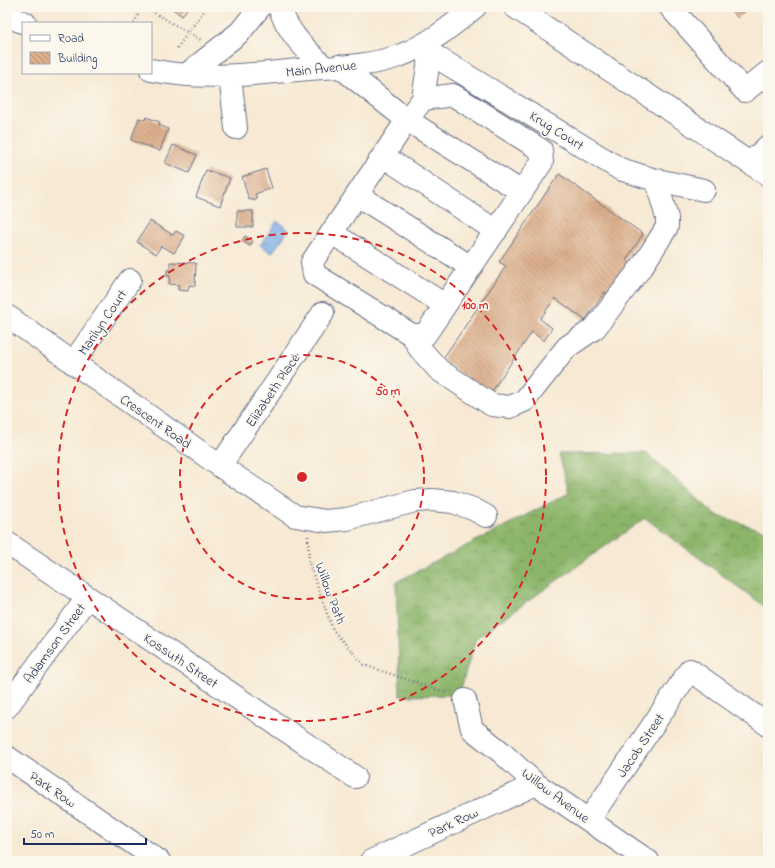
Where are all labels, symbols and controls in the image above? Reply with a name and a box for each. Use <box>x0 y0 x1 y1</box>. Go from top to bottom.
legend <box>22 22 152 74</box>
text: Road <box>58 30 84 48</box>
text: Building <box>57 50 97 69</box>
street label: Main Avenue <box>285 55 358 84</box>
street label: Krug Court <box>524 106 588 157</box>
street label: Marilyn Court <box>73 285 134 361</box>
text: 100 m <box>462 297 489 315</box>
street label: Elizabeth Place <box>241 349 306 432</box>
text: 50 m <box>376 383 401 401</box>
street label: Crescent Road <box>115 390 195 455</box>
centre of rings <box>295 470 309 484</box>
street label: Willow Path <box>309 559 351 628</box>
street label: Adamson Street <box>19 599 92 688</box>
street label: Kossuth Street <box>138 628 222 694</box>
street label: Jacob Street <box>612 709 671 782</box>
street label: Willow Avenue <box>517 764 594 829</box>
street label: Park Row <box>24 767 80 814</box>
street label: Park Row <box>425 803 482 844</box>
scale bar <box>24 820 146 846</box>
text: 50 m <box>30 826 54 844</box>

